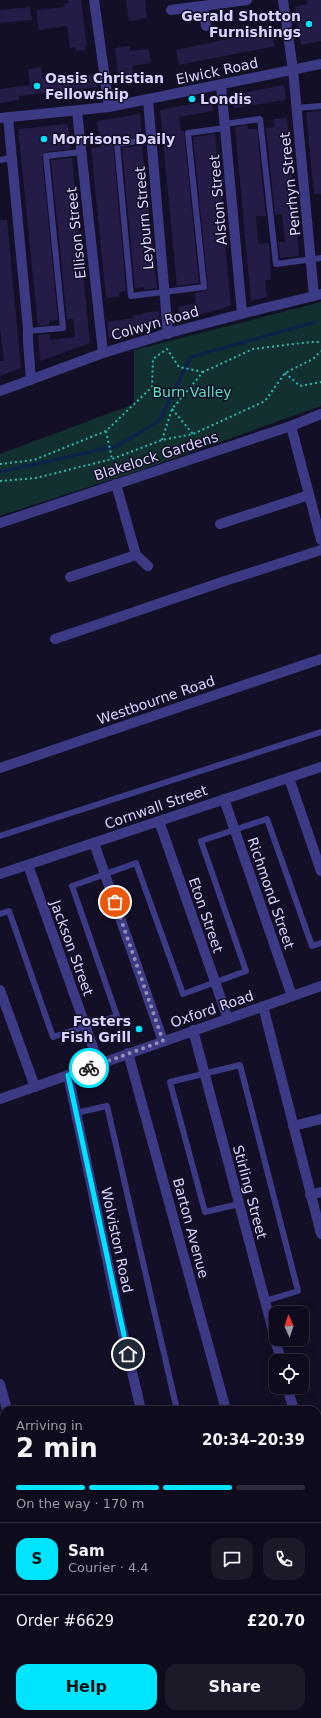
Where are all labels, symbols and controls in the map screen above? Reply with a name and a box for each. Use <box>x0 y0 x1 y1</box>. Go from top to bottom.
place label: Gerald Shotton Furnishings <box>181 8 301 40</box>
marker: Gerald Shotton Furnishings <box>304 19 314 29</box>
street label: Elwick Road <box>175 54 259 88</box>
place label: Oasis Christian Fellowship <box>45 70 164 102</box>
marker: Oasis Christian Fellowship <box>32 81 42 91</box>
place label: Londis <box>200 91 252 107</box>
marker: Londis <box>187 94 197 104</box>
place label: Morrisons Daily <box>52 131 175 147</box>
street label: Penrhyn Street <box>277 131 303 237</box>
marker: Morrisons Daily <box>39 134 49 144</box>
street label: Alston Street <box>206 154 230 246</box>
street label: Leyburn Street <box>131 165 156 270</box>
street label: Ellison Street <box>63 186 89 280</box>
street label: Colwyn Road <box>109 303 201 343</box>
park label: Burn Valley <box>152 384 232 400</box>
street label: Blakelock Gardens <box>92 428 220 484</box>
street label: Westbourne Road <box>95 672 217 728</box>
street label: Cornwall Street <box>103 782 210 832</box>
street label: Richmond Street <box>244 835 298 951</box>
street label: Eton Street <box>186 875 227 955</box>
pin <box>98 885 132 919</box>
icon: bag <box>104 891 126 913</box>
street label: Jackson Street <box>47 897 97 998</box>
street label: Oxford Road <box>168 987 256 1031</box>
place label: Fosters Fish Grill <box>61 1013 131 1045</box>
marker: Fosters Fish Grill <box>134 1024 144 1034</box>
courier <box>69 1048 109 1088</box>
icon: bike <box>78 1057 100 1079</box>
street label: Stirling Street <box>230 1143 270 1241</box>
street label: Barton Avenue <box>170 1176 212 1280</box>
street label: Wolviston Road <box>98 1186 136 1294</box>
north arrow <box>269 1306 309 1346</box>
map controls <box>269 1306 309 1394</box>
pin <box>111 1337 145 1371</box>
icon: home <box>117 1343 139 1365</box>
button: locate <box>269 1354 309 1394</box>
text: Arriving in <box>16 1418 83 1433</box>
text: 20:34–20:39 <box>202 1431 305 1449</box>
text: 2 min <box>16 1433 98 1463</box>
text: On the way · 170 m <box>16 1496 144 1511</box>
button: chat <box>211 1538 253 1580</box>
button: phone <box>263 1538 305 1580</box>
text: Sam <box>68 1542 105 1560</box>
text: S <box>32 1550 42 1568</box>
text: Courier · 4.4 <box>68 1560 149 1575</box>
text: Order #6629 <box>16 1612 114 1630</box>
text: £20.70 <box>247 1612 305 1630</box>
button: Help <box>16 1664 157 1710</box>
button: Share <box>165 1664 305 1710</box>

